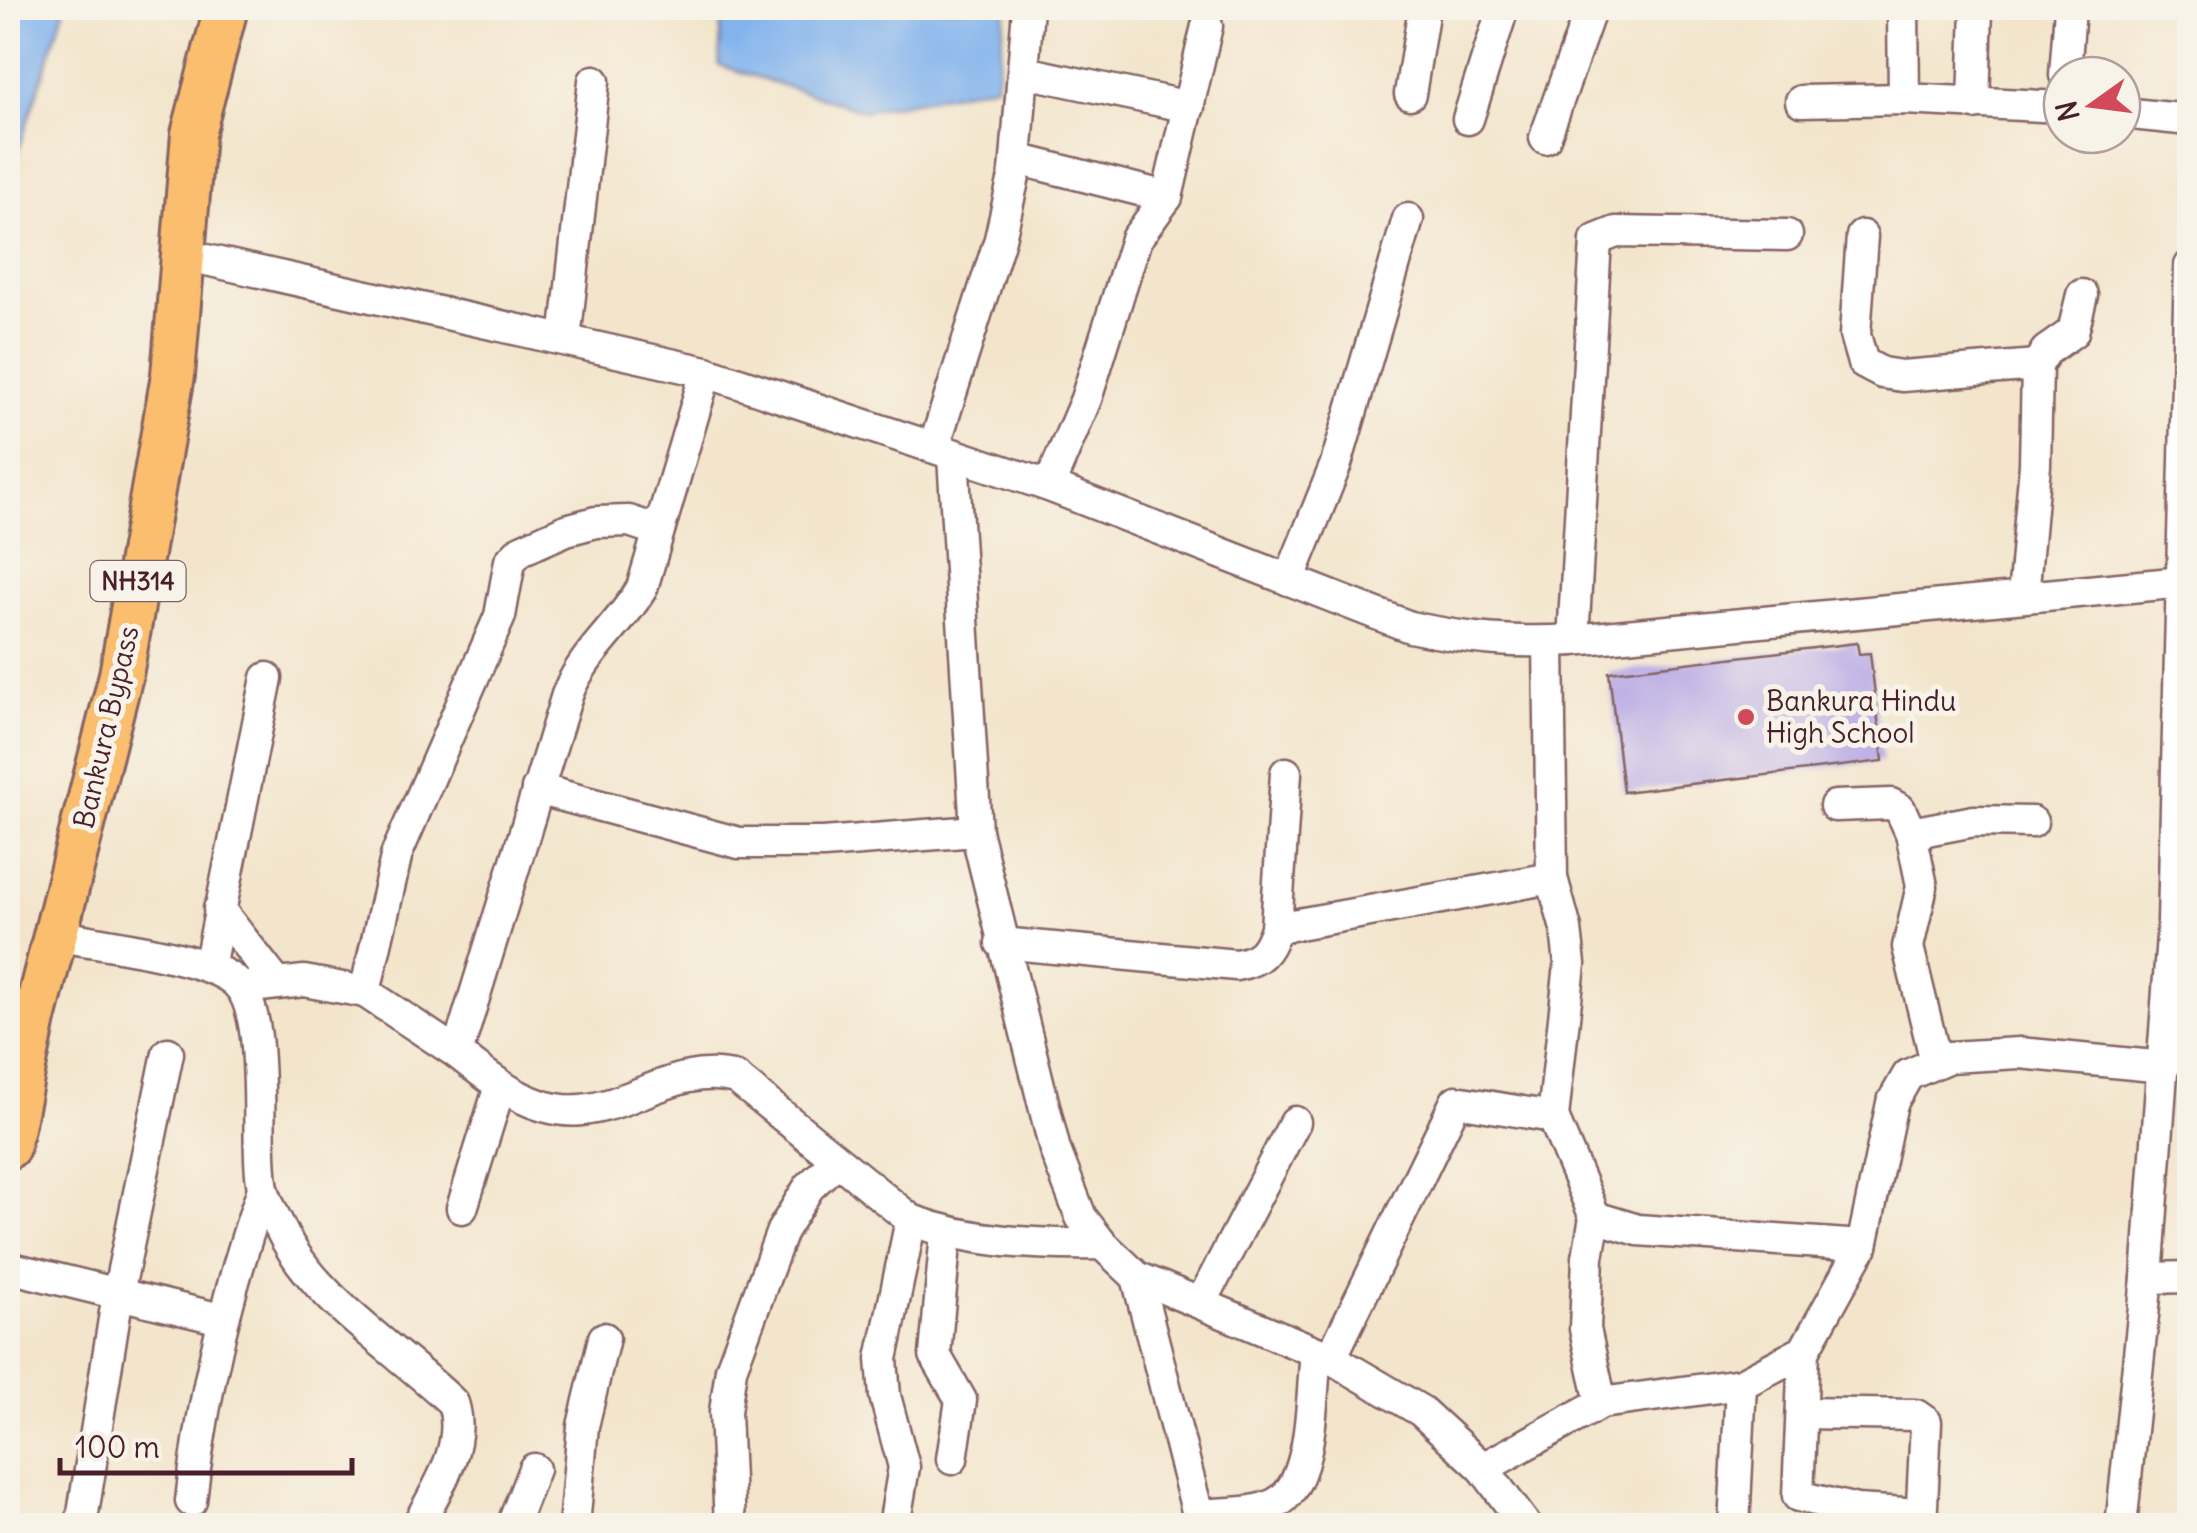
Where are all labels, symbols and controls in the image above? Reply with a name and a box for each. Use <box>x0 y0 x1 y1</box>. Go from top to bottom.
north arrow <box>2042 55 2142 155</box>
text: N <box>2048 97 2088 125</box>
road number: NH314 <box>90 561 186 601</box>
street label: Bankura Bypass <box>65 622 147 832</box>
place label: Bankura Hindu High School <box>1766 683 1956 751</box>
marker: Bankura Hindu High School <box>1735 706 1757 728</box>
scale bar <box>60 1413 352 1475</box>
text: 100 m <box>75 1428 160 1466</box>

